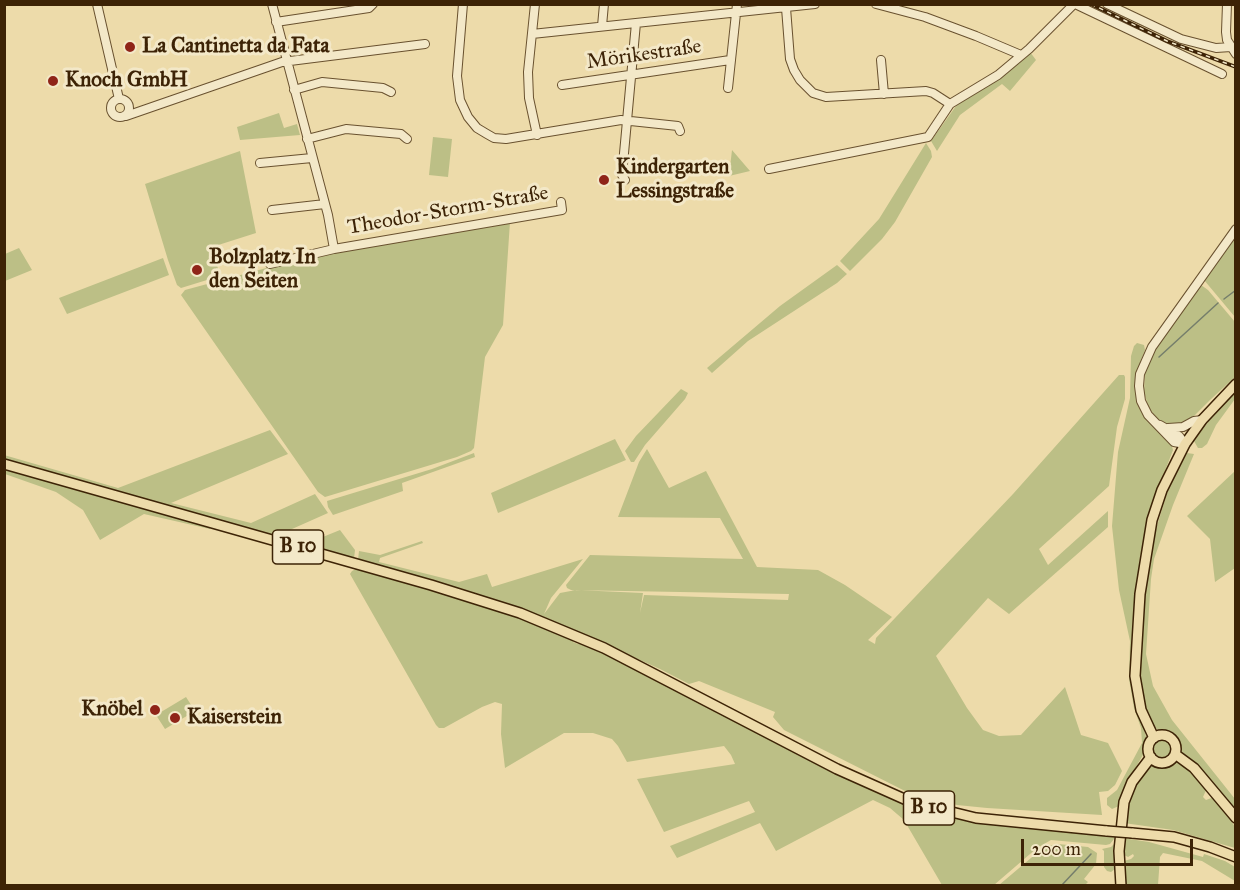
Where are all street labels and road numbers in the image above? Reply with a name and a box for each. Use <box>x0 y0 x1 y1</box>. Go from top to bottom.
street label: Mörikestraße <box>585 34 703 76</box>
street label: Theodor-Storm-Straße <box>346 181 550 241</box>
road number: B 10 <box>272 530 324 564</box>
road number: B 10 <box>904 791 954 825</box>

